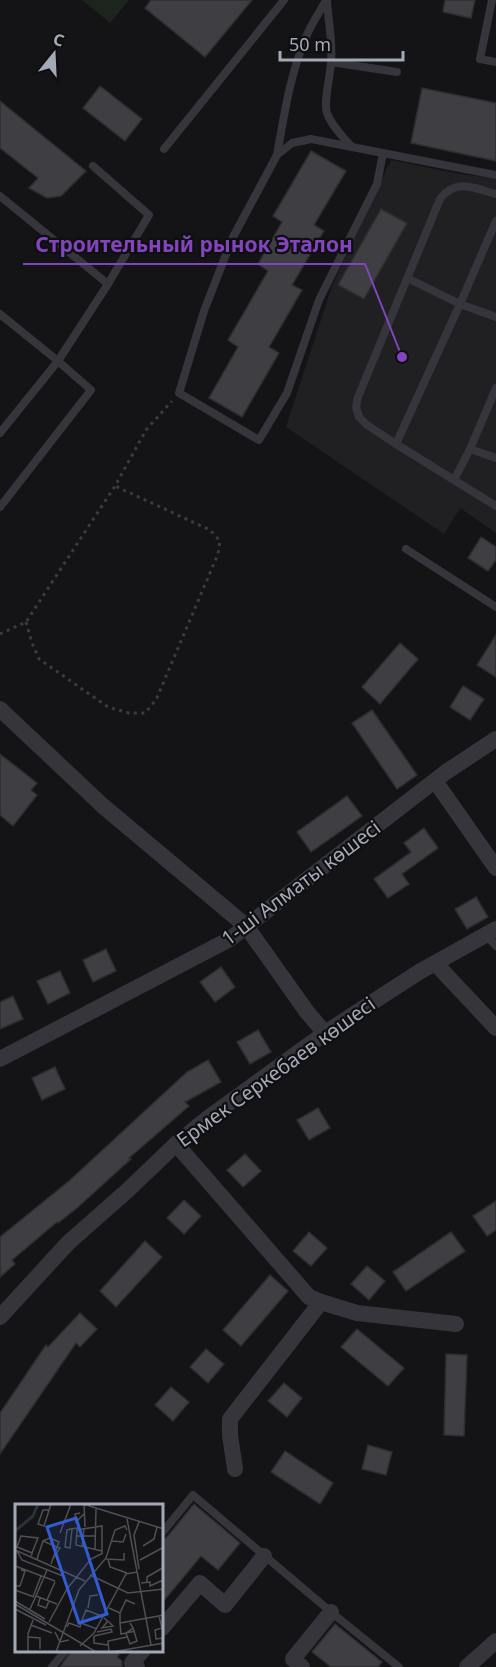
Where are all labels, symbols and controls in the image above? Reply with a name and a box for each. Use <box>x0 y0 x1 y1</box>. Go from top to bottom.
north arrow <box>24 24 84 84</box>
scale bar <box>280 24 403 62</box>
text: С <box>50 28 67 52</box>
text: 50 m <box>289 32 331 56</box>
callout: Строительный рынок Эталон <box>23 225 365 264</box>
text: Строительный рынок Эталон <box>35 230 353 258</box>
street label: 1-ші Алматы көшесі <box>216 814 386 951</box>
street label: Ермек Серкебаев көшесі <box>171 990 381 1153</box>
inset map <box>15 1504 164 1652</box>

